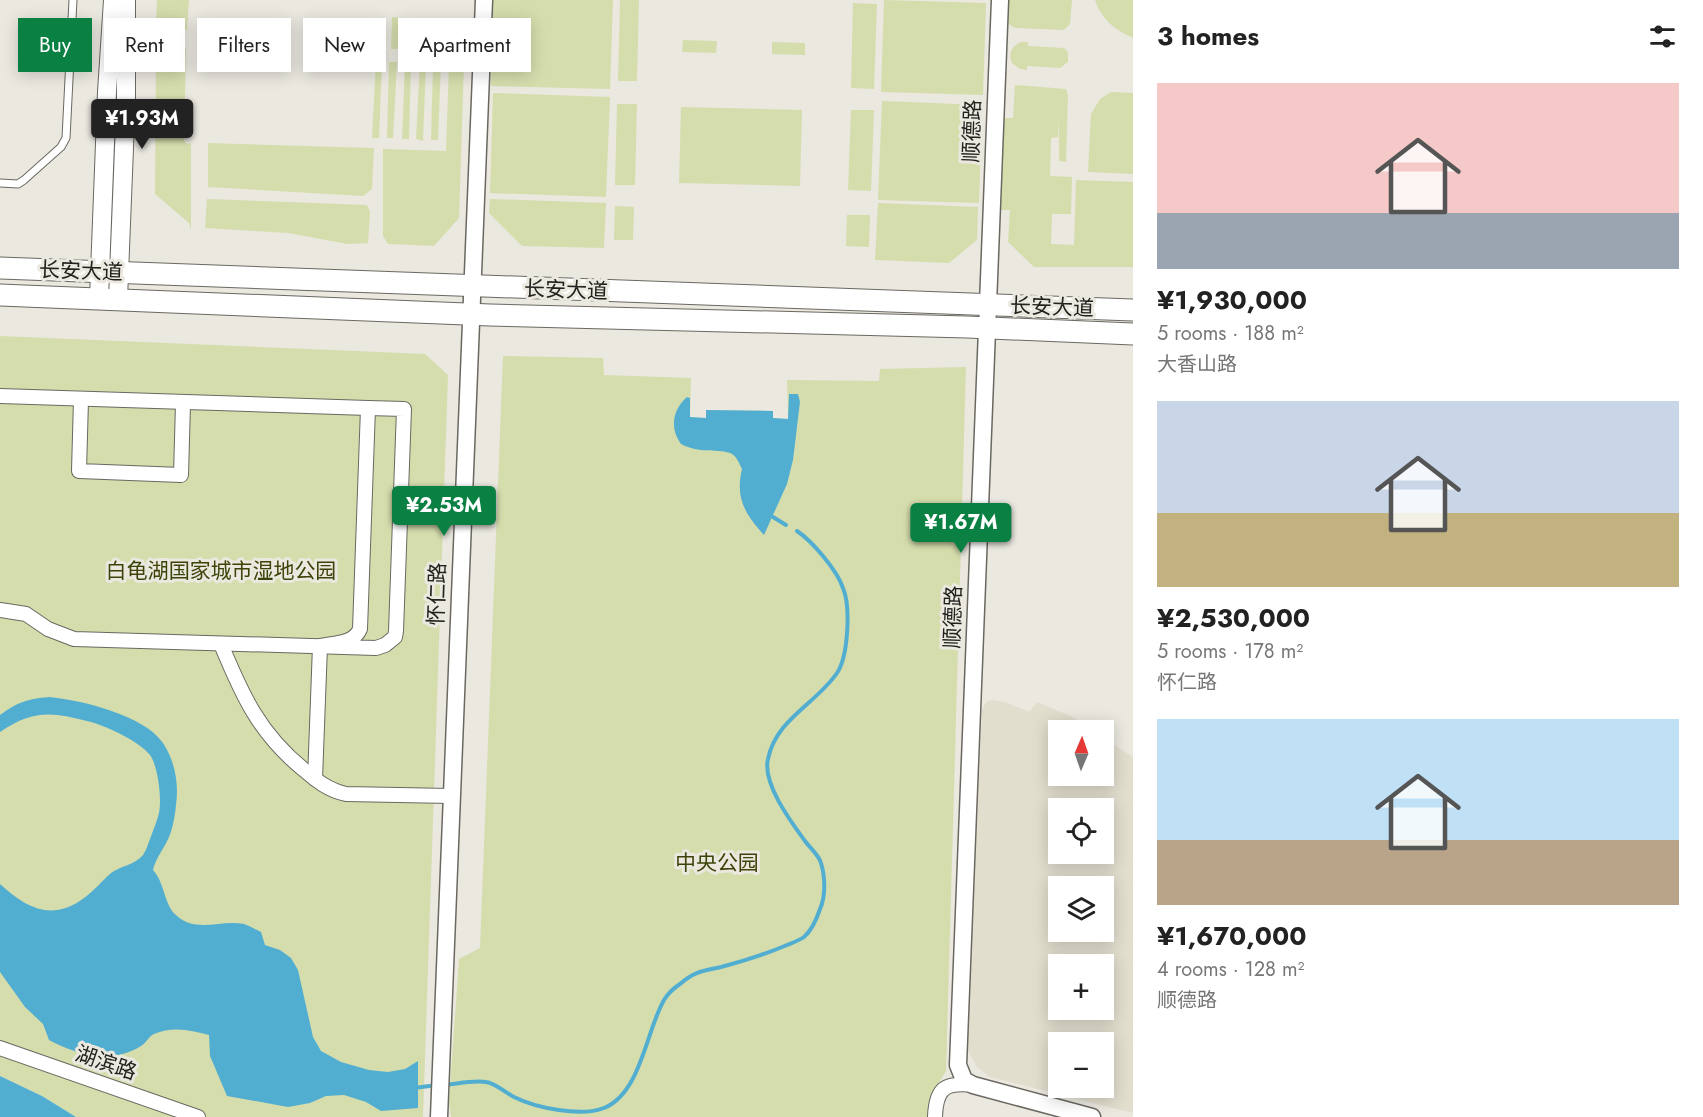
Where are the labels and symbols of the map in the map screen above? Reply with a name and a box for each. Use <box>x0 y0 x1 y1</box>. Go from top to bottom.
pin: ¥1.93M <box>93 99 191 150</box>
street label: 顺德路 <box>956 99 988 163</box>
street label: 长安大道 <box>39 255 123 287</box>
street label: 长安大道 <box>524 274 608 306</box>
street label: 长安大道 <box>1010 291 1094 323</box>
pin: ¥2.53M <box>395 486 493 537</box>
pin: ¥1.67M <box>912 503 1010 554</box>
park label: 白龟湖国家城市湿地公园 <box>106 556 337 586</box>
street label: 怀仁路 <box>421 562 453 626</box>
street label: 顺德路 <box>937 585 969 649</box>
north arrow <box>1048 720 1114 786</box>
park label: 中央公园 <box>675 848 759 878</box>
street label: 湖滨路 <box>71 1039 141 1087</box>

